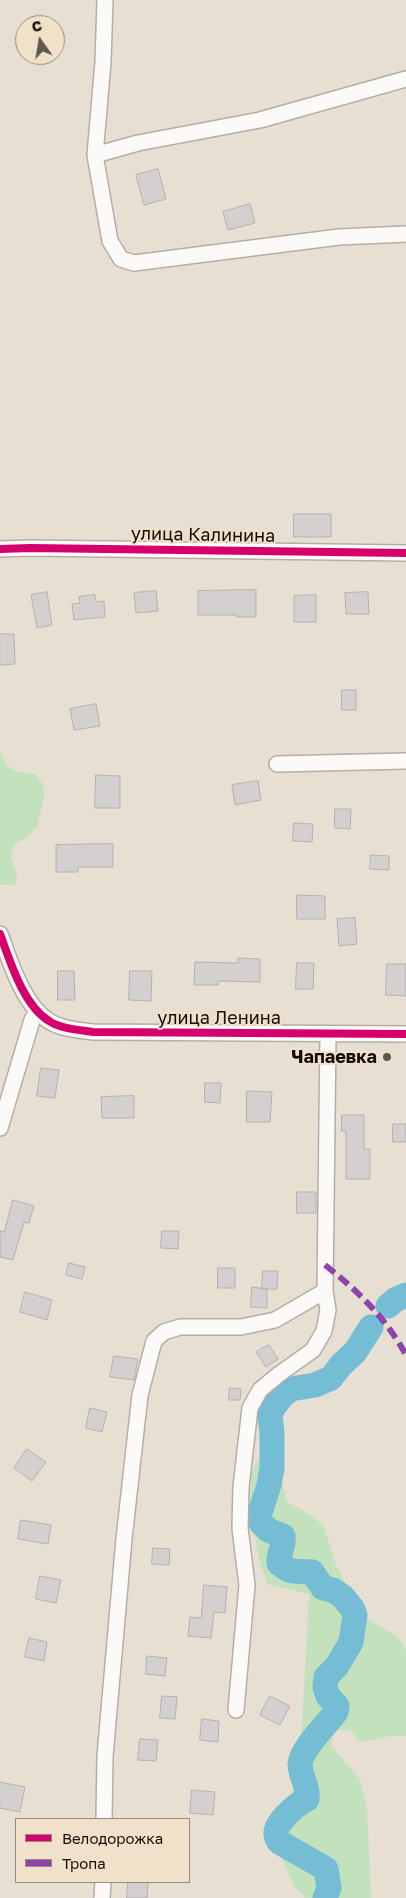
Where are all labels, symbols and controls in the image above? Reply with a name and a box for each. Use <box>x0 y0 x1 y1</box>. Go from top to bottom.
north arrow <box>15 15 65 65</box>
text: С <box>30 16 43 35</box>
street label: улица Калинина <box>131 523 275 547</box>
street label: улица Ленина <box>157 1007 281 1029</box>
place label: Чапаевка <box>291 1046 377 1068</box>
marker: Чапаевка <box>381 1051 393 1063</box>
legend <box>15 1818 190 1883</box>
text: Велодорожка <box>62 1829 163 1847</box>
text: Тропа <box>62 1854 106 1872</box>

